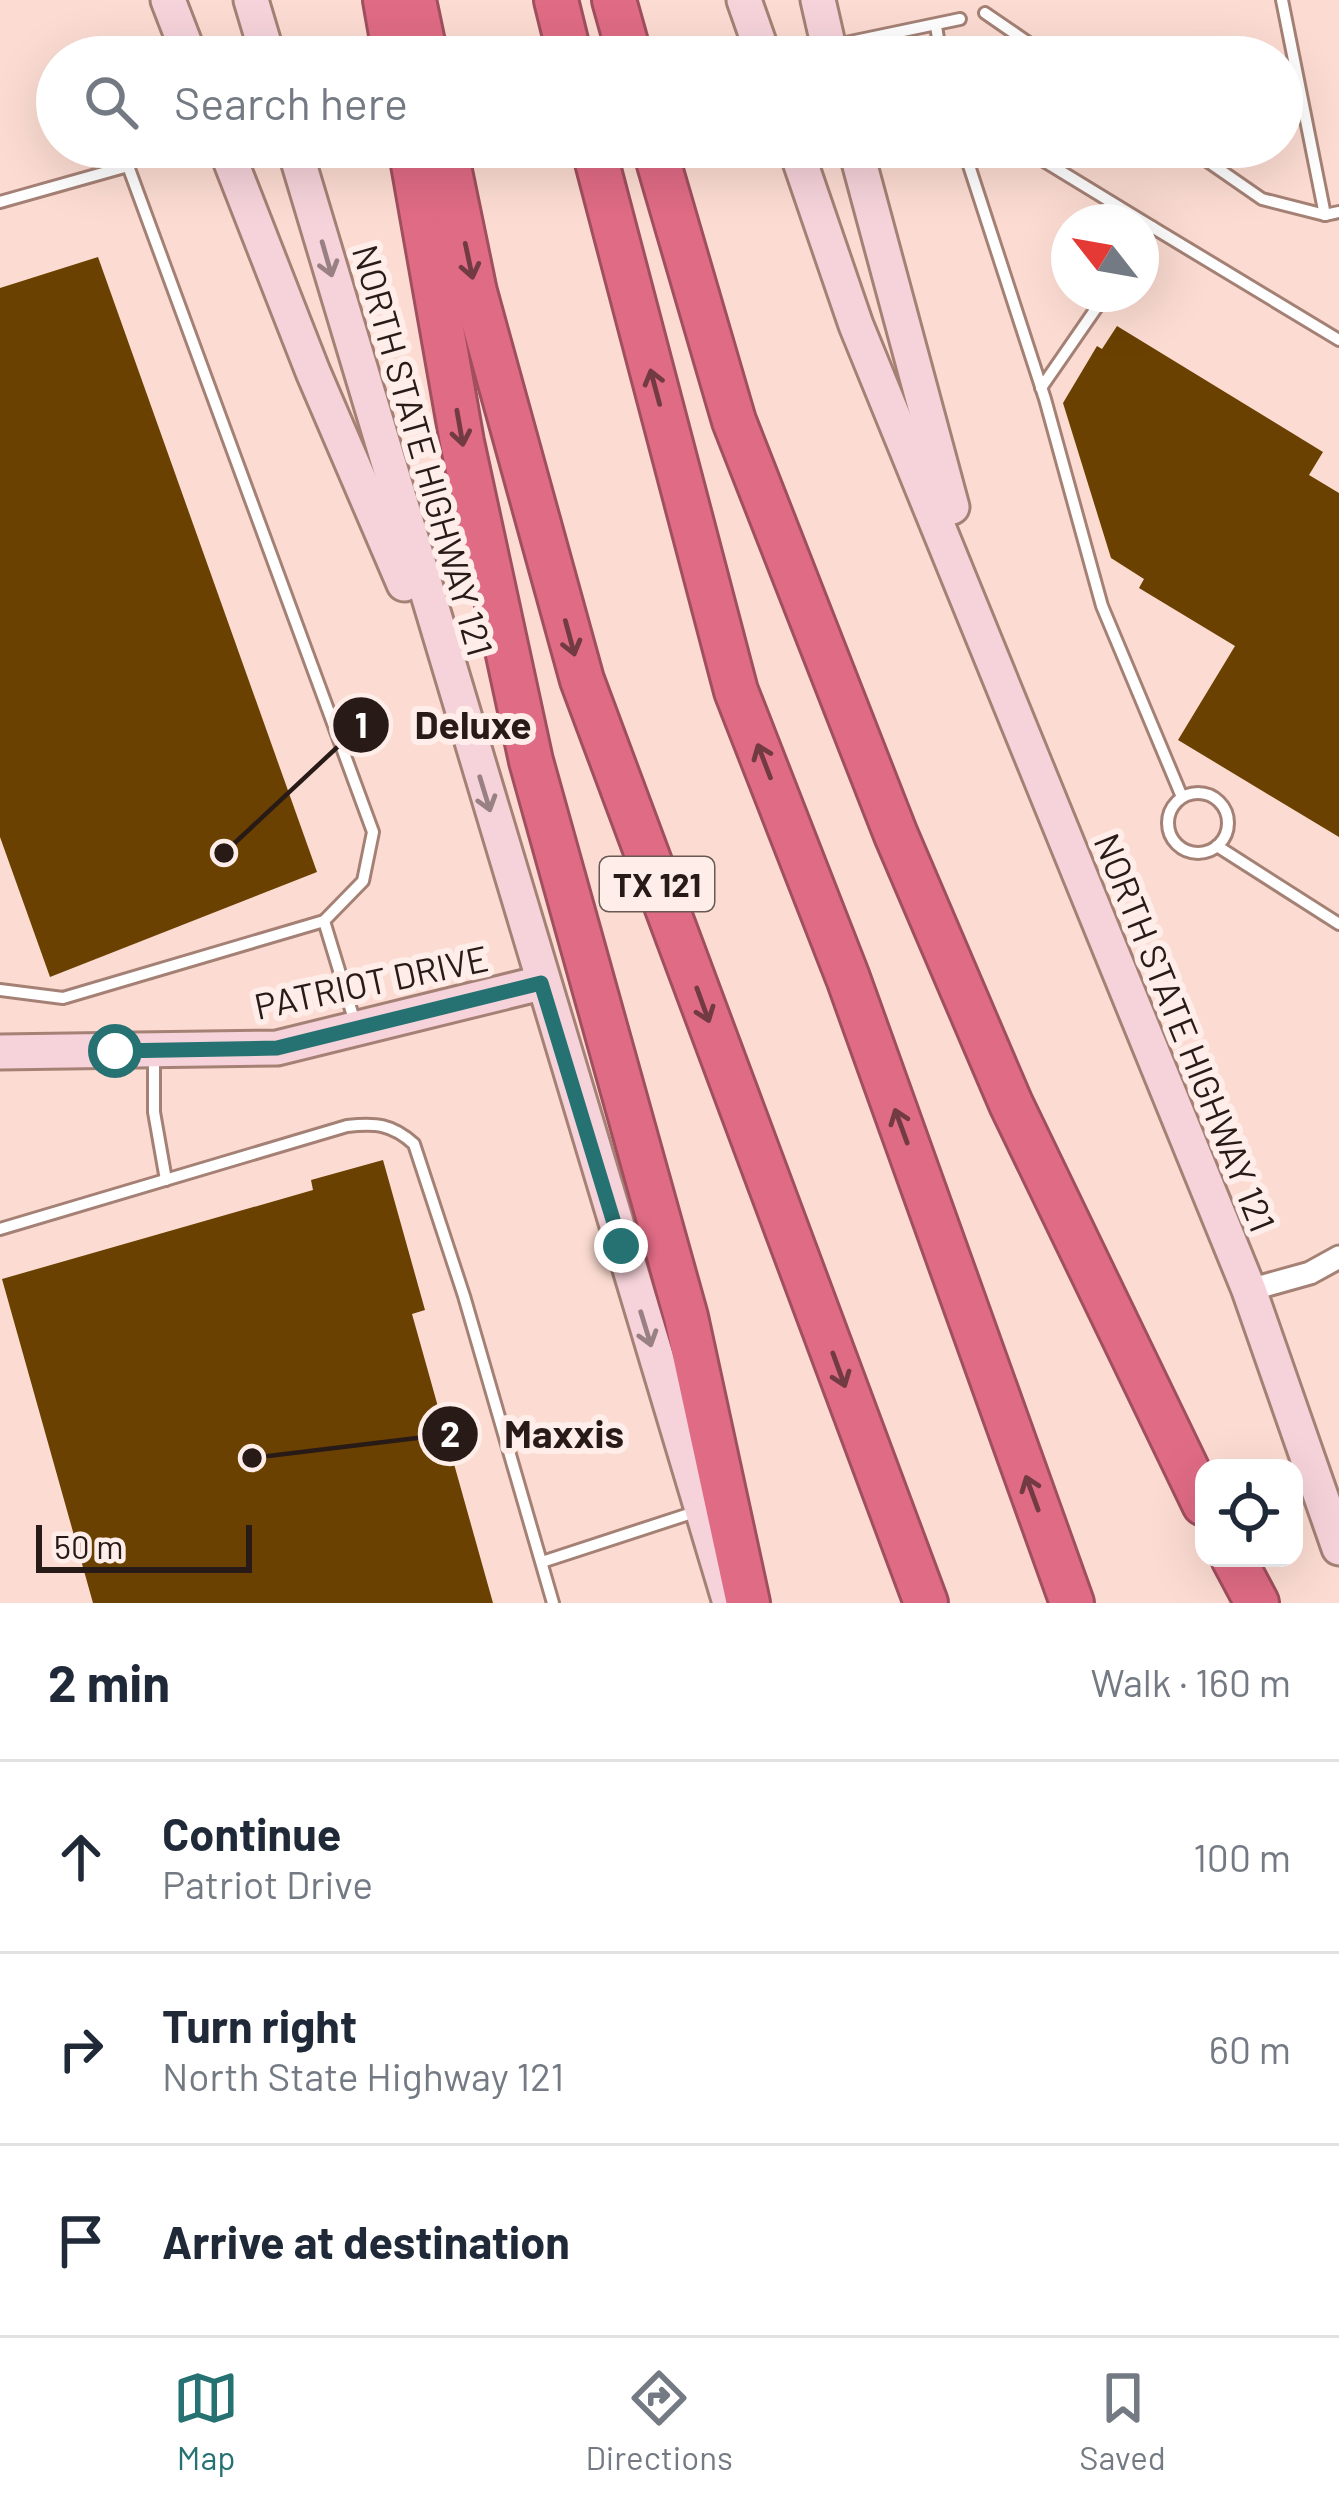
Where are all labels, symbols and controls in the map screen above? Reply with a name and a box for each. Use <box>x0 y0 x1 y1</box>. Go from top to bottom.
search box <box>36 36 1303 168</box>
icon: search <box>78 69 144 135</box>
text: Search here <box>174 75 408 129</box>
north arrow <box>1051 204 1159 312</box>
one-way arrow <box>317 239 339 277</box>
street label: NORTH STATE HIGHWAY 121 <box>345 240 503 660</box>
one-way arrow <box>459 241 481 280</box>
one-way arrow <box>643 368 665 406</box>
one-way arrow <box>450 407 472 446</box>
one-way arrow <box>561 618 583 656</box>
callout: Deluxe <box>331 688 556 763</box>
text: Deluxe <box>414 700 532 747</box>
text: 1 <box>355 702 367 745</box>
one-way arrow <box>751 743 773 780</box>
one-way arrow <box>475 774 497 812</box>
street label: NORTH STATE HIGHWAY 121 <box>1086 827 1286 1237</box>
road number: TX 121 <box>600 857 714 911</box>
street label: PATRIOT DRIVE <box>250 935 492 1027</box>
one-way arrow <box>693 985 715 1022</box>
route start <box>88 1024 142 1078</box>
one-way arrow <box>889 1108 910 1145</box>
route end <box>594 1219 648 1273</box>
one-way arrow <box>636 1309 658 1347</box>
one-way arrow <box>830 1351 851 1388</box>
callout: Maxxis <box>420 1397 648 1472</box>
text: Maxxis <box>504 1409 624 1456</box>
text: 2 <box>440 1411 460 1454</box>
map controls <box>1195 1459 1303 1567</box>
button: locate <box>1195 1459 1303 1567</box>
one-way arrow <box>1019 1476 1041 1513</box>
scale bar <box>36 1519 252 1572</box>
text: 50 m <box>54 1526 124 1566</box>
text: 2 min <box>48 1651 170 1712</box>
text: Walk · 160 m <box>1091 1658 1291 1705</box>
text: Continue <box>162 1806 341 1860</box>
icon: ahead <box>48 1824 114 1890</box>
text: 100 m <box>1193 1833 1291 1880</box>
text: Patriot Drive <box>162 1860 373 1907</box>
text: Turn right <box>162 1998 357 2052</box>
icon: right <box>48 2016 114 2082</box>
text: 60 m <box>1209 2025 1291 2072</box>
text: North State Highway 121 <box>162 2052 564 2099</box>
icon: arrive <box>48 2208 114 2274</box>
text: Arrive at destination <box>162 2214 570 2268</box>
tab: Map <box>173 2365 239 2477</box>
tab: Directions <box>585 2365 733 2477</box>
tab: Saved <box>1079 2365 1166 2477</box>

